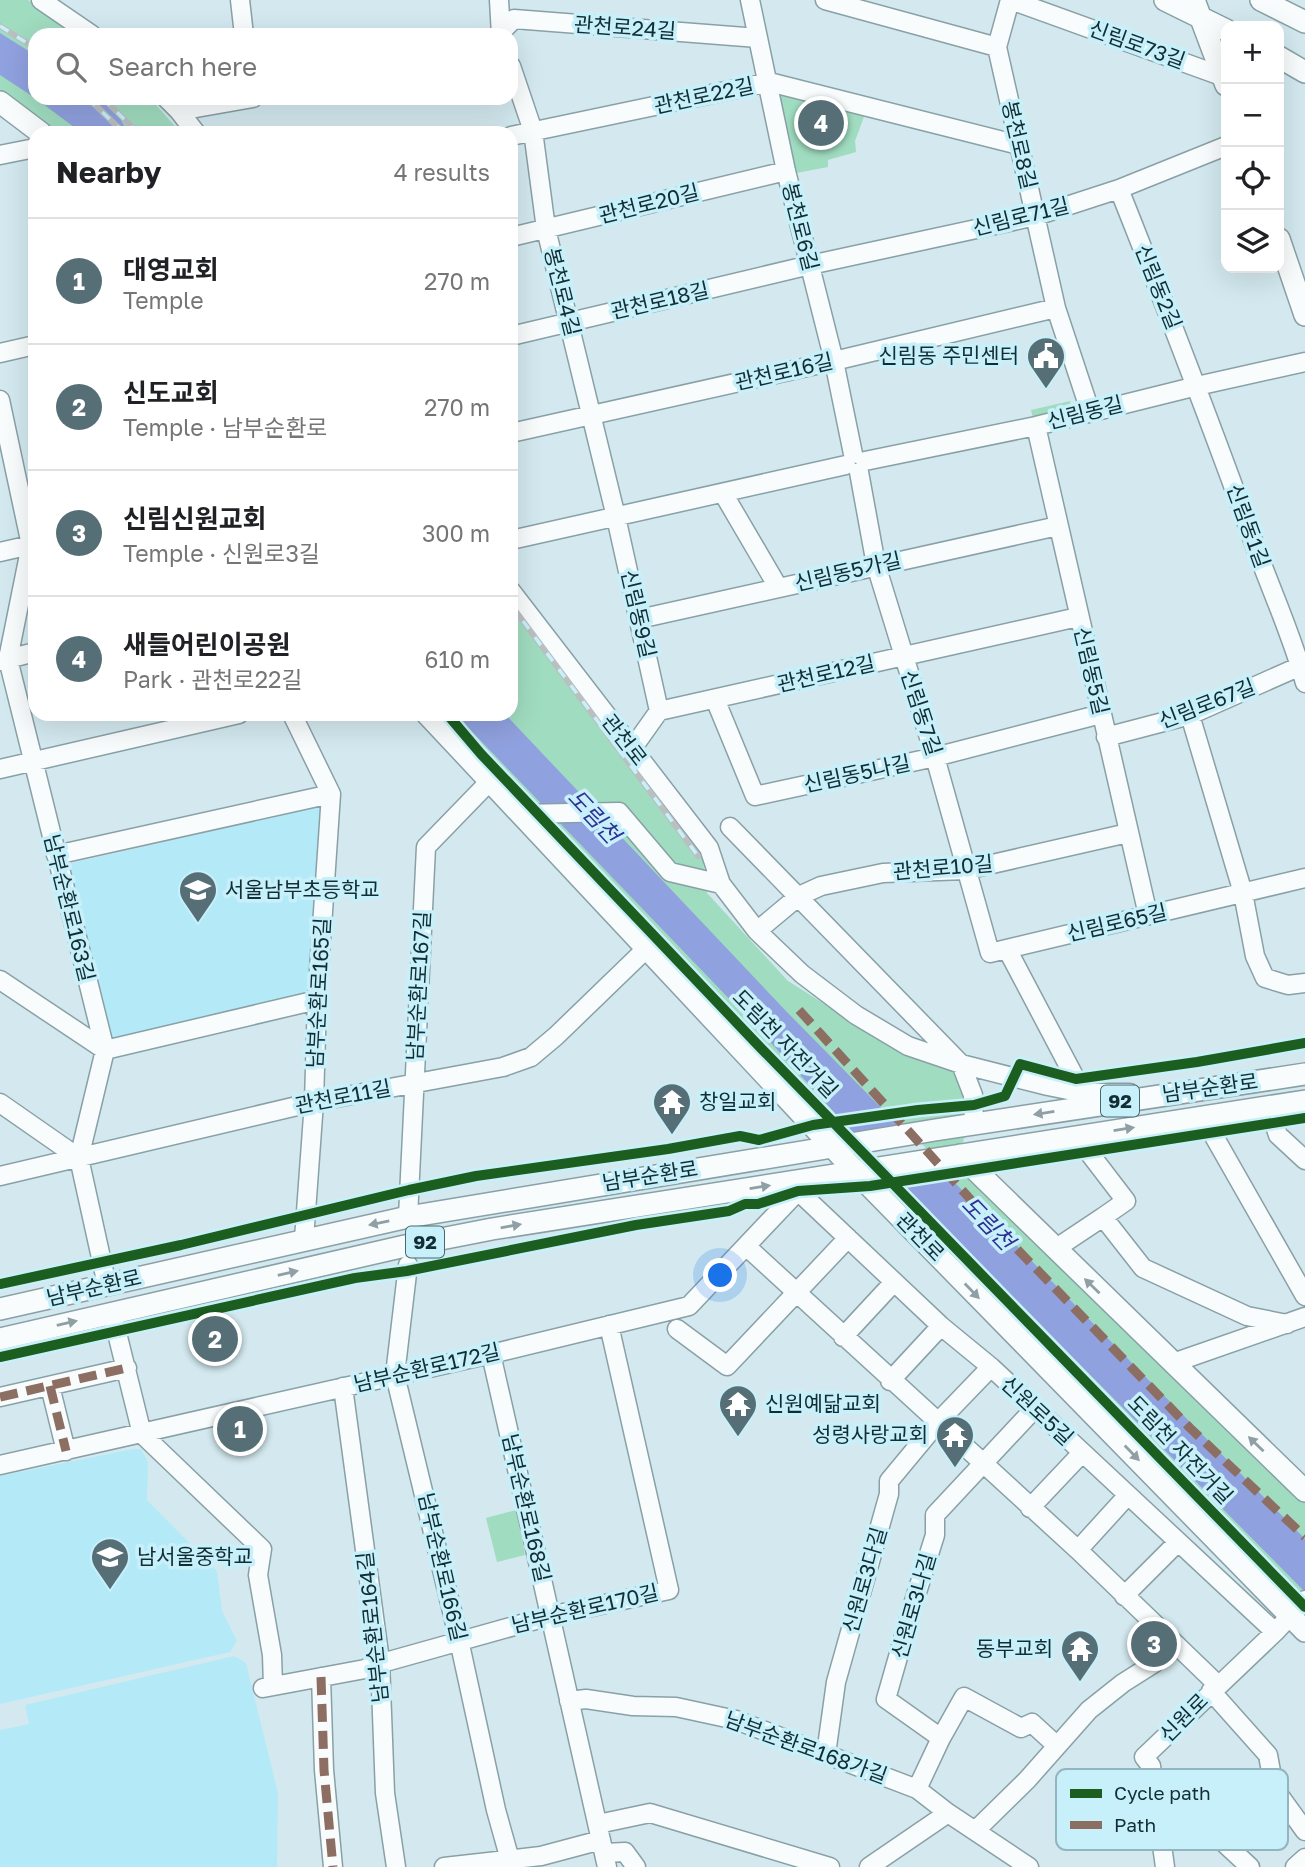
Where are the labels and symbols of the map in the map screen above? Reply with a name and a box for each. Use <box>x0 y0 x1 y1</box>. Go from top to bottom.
street label: 관천로24길 <box>573 10 677 44</box>
street label: 신림로73길 <box>1086 15 1189 73</box>
street label: 관천로22길 <box>651 72 756 118</box>
pin: 4 <box>798 97 844 149</box>
street label: 봉천로8길 <box>997 98 1043 192</box>
street label: 관천로20길 <box>596 178 702 228</box>
street label: 봉천로6길 <box>777 180 824 274</box>
street label: 신림로71길 <box>970 191 1072 241</box>
street label: 신림동2길 <box>1130 240 1188 333</box>
street label: 봉천로4길 <box>539 245 586 339</box>
street label: 관천로18길 <box>608 276 712 324</box>
public building icon: 신림동 주민센터 <box>1025 335 1067 390</box>
place label: 신림동 주민센터 <box>879 342 1019 368</box>
street label: 관천로16길 <box>732 347 836 395</box>
street label: 신림동길 <box>1044 390 1125 434</box>
street label: 신림동1길 <box>1222 480 1276 571</box>
street label: 신림동5가길 <box>792 546 904 596</box>
street label: 신림동9길 <box>616 567 662 661</box>
street label: 신림동5길 <box>1069 624 1115 717</box>
street label: 관천로12길 <box>774 649 877 697</box>
street label: 신림동7길 <box>896 667 948 759</box>
street label: 신림로67길 <box>1155 673 1259 733</box>
street label: 관천로 <box>597 709 653 770</box>
street label: 신림동5나길 <box>801 749 913 797</box>
water label: 도림천 <box>563 783 629 850</box>
street label: 남부순환로163길 <box>39 831 101 984</box>
street label: 관천로10길 <box>892 850 994 884</box>
school or university icon: 서울남부초등학교 <box>177 869 219 924</box>
place label: 서울남부초등학교 <box>225 876 380 902</box>
street label: 신림로65길 <box>1064 898 1169 946</box>
street label: 남부순환로167길 <box>401 910 435 1062</box>
street label: 남부순환로165길 <box>301 917 335 1069</box>
street label: 도림천 자전거길 <box>728 984 844 1103</box>
street label: 남부순환로 <box>1160 1067 1260 1107</box>
street label: 관천로11길 <box>292 1074 393 1118</box>
temple icon: 창일교회 <box>651 1081 693 1136</box>
road number: 92 <box>1101 1086 1139 1116</box>
place label: 창일교회 <box>699 1088 776 1114</box>
one-way arrow <box>1033 1108 1055 1119</box>
one-way arrow <box>1113 1123 1135 1134</box>
street label: 남부순환로 <box>600 1155 700 1195</box>
one-way arrow <box>749 1181 771 1192</box>
water label: 도림천 <box>957 1190 1023 1257</box>
street label: 관천로 <box>891 1206 950 1266</box>
one-way arrow <box>368 1218 390 1229</box>
one-way arrow <box>500 1220 522 1231</box>
road number: 92 <box>406 1226 444 1258</box>
your location <box>703 1258 737 1292</box>
street label: 남부순환로 <box>44 1263 144 1311</box>
one-way arrow <box>277 1267 299 1278</box>
one-way arrow <box>1084 1278 1101 1294</box>
one-way arrow <box>964 1282 981 1299</box>
pin: 2 <box>192 1313 238 1365</box>
one-way arrow <box>56 1318 78 1329</box>
street label: 남부순환로172길 <box>351 1338 502 1396</box>
street label: 신원로5길 <box>996 1370 1079 1450</box>
temple icon: 신원예닮교회 <box>717 1383 759 1438</box>
place label: 신원예닮교회 <box>765 1390 881 1416</box>
street label: 도림천 자전거길 <box>1123 1390 1239 1509</box>
pin: 1 <box>217 1403 263 1455</box>
temple icon: 성령사랑교회 <box>934 1414 976 1469</box>
place label: 성령사랑교회 <box>812 1421 928 1447</box>
street label: 남부순환로168길 <box>497 1431 557 1585</box>
one-way arrow <box>1248 1436 1265 1452</box>
one-way arrow <box>1124 1445 1140 1461</box>
street label: 남부순환로166길 <box>413 1490 473 1644</box>
street label: 신원로3다길 <box>837 1524 892 1636</box>
school or university icon: 남서울중학교 <box>89 1536 131 1591</box>
place label: 남서울중학교 <box>137 1543 253 1569</box>
street label: 남부순환로164길 <box>351 1550 393 1704</box>
street label: 신원로3나길 <box>886 1550 941 1662</box>
street label: 남부순환로170길 <box>509 1578 661 1638</box>
pin: 3 <box>1131 1618 1177 1670</box>
temple icon: 동부교회 <box>1059 1628 1101 1683</box>
place label: 동부교회 <box>976 1635 1053 1661</box>
street label: 신원로 <box>1154 1688 1213 1747</box>
street label: 남부순환로168가길 <box>722 1706 891 1789</box>
legend <box>1056 1769 1288 1850</box>
text: Cycle path <box>1114 1781 1211 1804</box>
text: Path <box>1114 1813 1156 1836</box>

